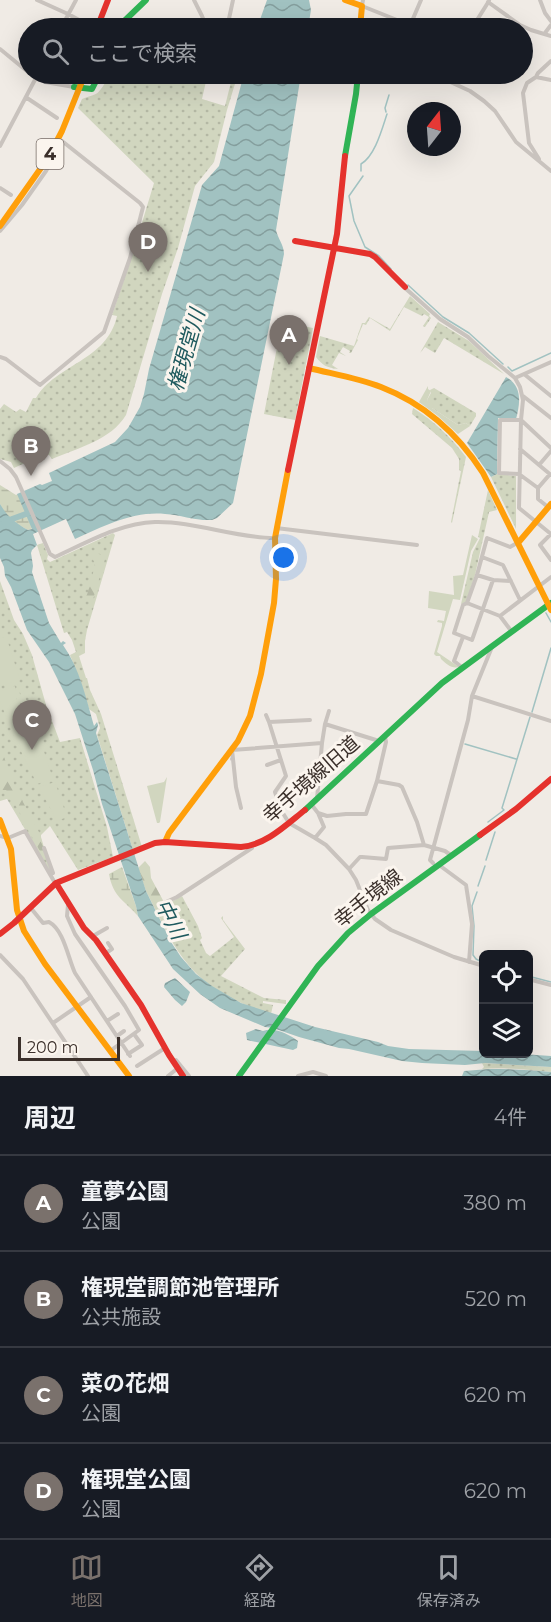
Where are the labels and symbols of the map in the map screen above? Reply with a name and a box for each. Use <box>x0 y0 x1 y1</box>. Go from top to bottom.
north arrow <box>407 102 461 156</box>
road number: 4 <box>36 139 64 169</box>
pin: D <box>128 222 168 272</box>
water label: 権現堂川 <box>162 304 210 394</box>
pin: A <box>270 316 308 365</box>
pin: B <box>12 426 51 476</box>
your location <box>269 543 298 572</box>
pin: C <box>12 700 51 750</box>
street label: 幸手境線旧道 <box>258 731 364 827</box>
street label: 幸手境線 <box>329 864 407 932</box>
water label: 中川 <box>150 895 193 945</box>
scale bar <box>18 1034 120 1062</box>

